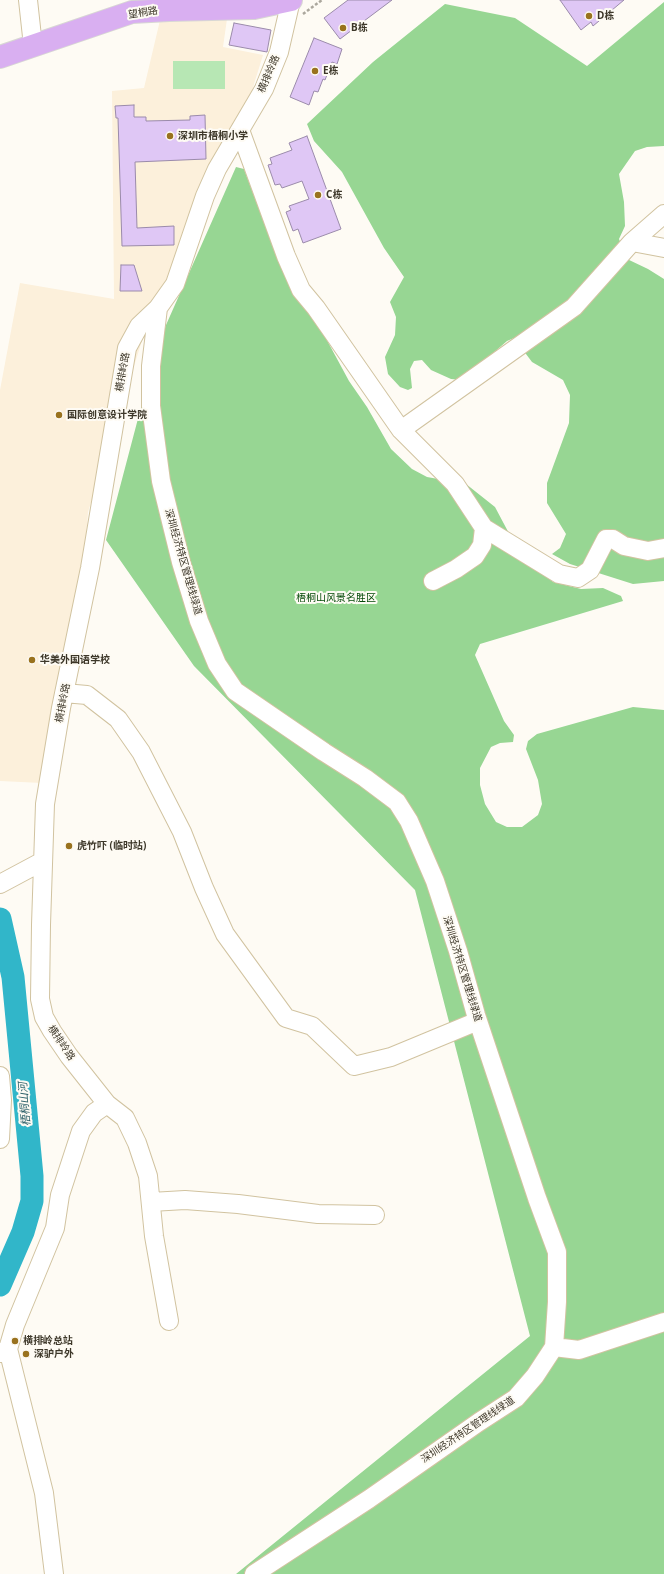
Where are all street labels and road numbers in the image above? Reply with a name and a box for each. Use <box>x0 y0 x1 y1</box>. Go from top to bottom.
street label: 望桐路 <box>127 5 159 21</box>
street label: 横排岭路 <box>256 53 282 95</box>
street label: 横排岭路 <box>114 351 132 393</box>
street label: 深圳经济特区管理线绿道 <box>162 507 204 617</box>
street label: 横排岭路 <box>53 682 73 724</box>
street label: 深圳经济特区管理线绿道 <box>440 915 484 1023</box>
street label: 横排岭路 <box>45 1023 77 1063</box>
street label: 深圳经济特区管理线绿道 <box>419 1394 517 1466</box>

